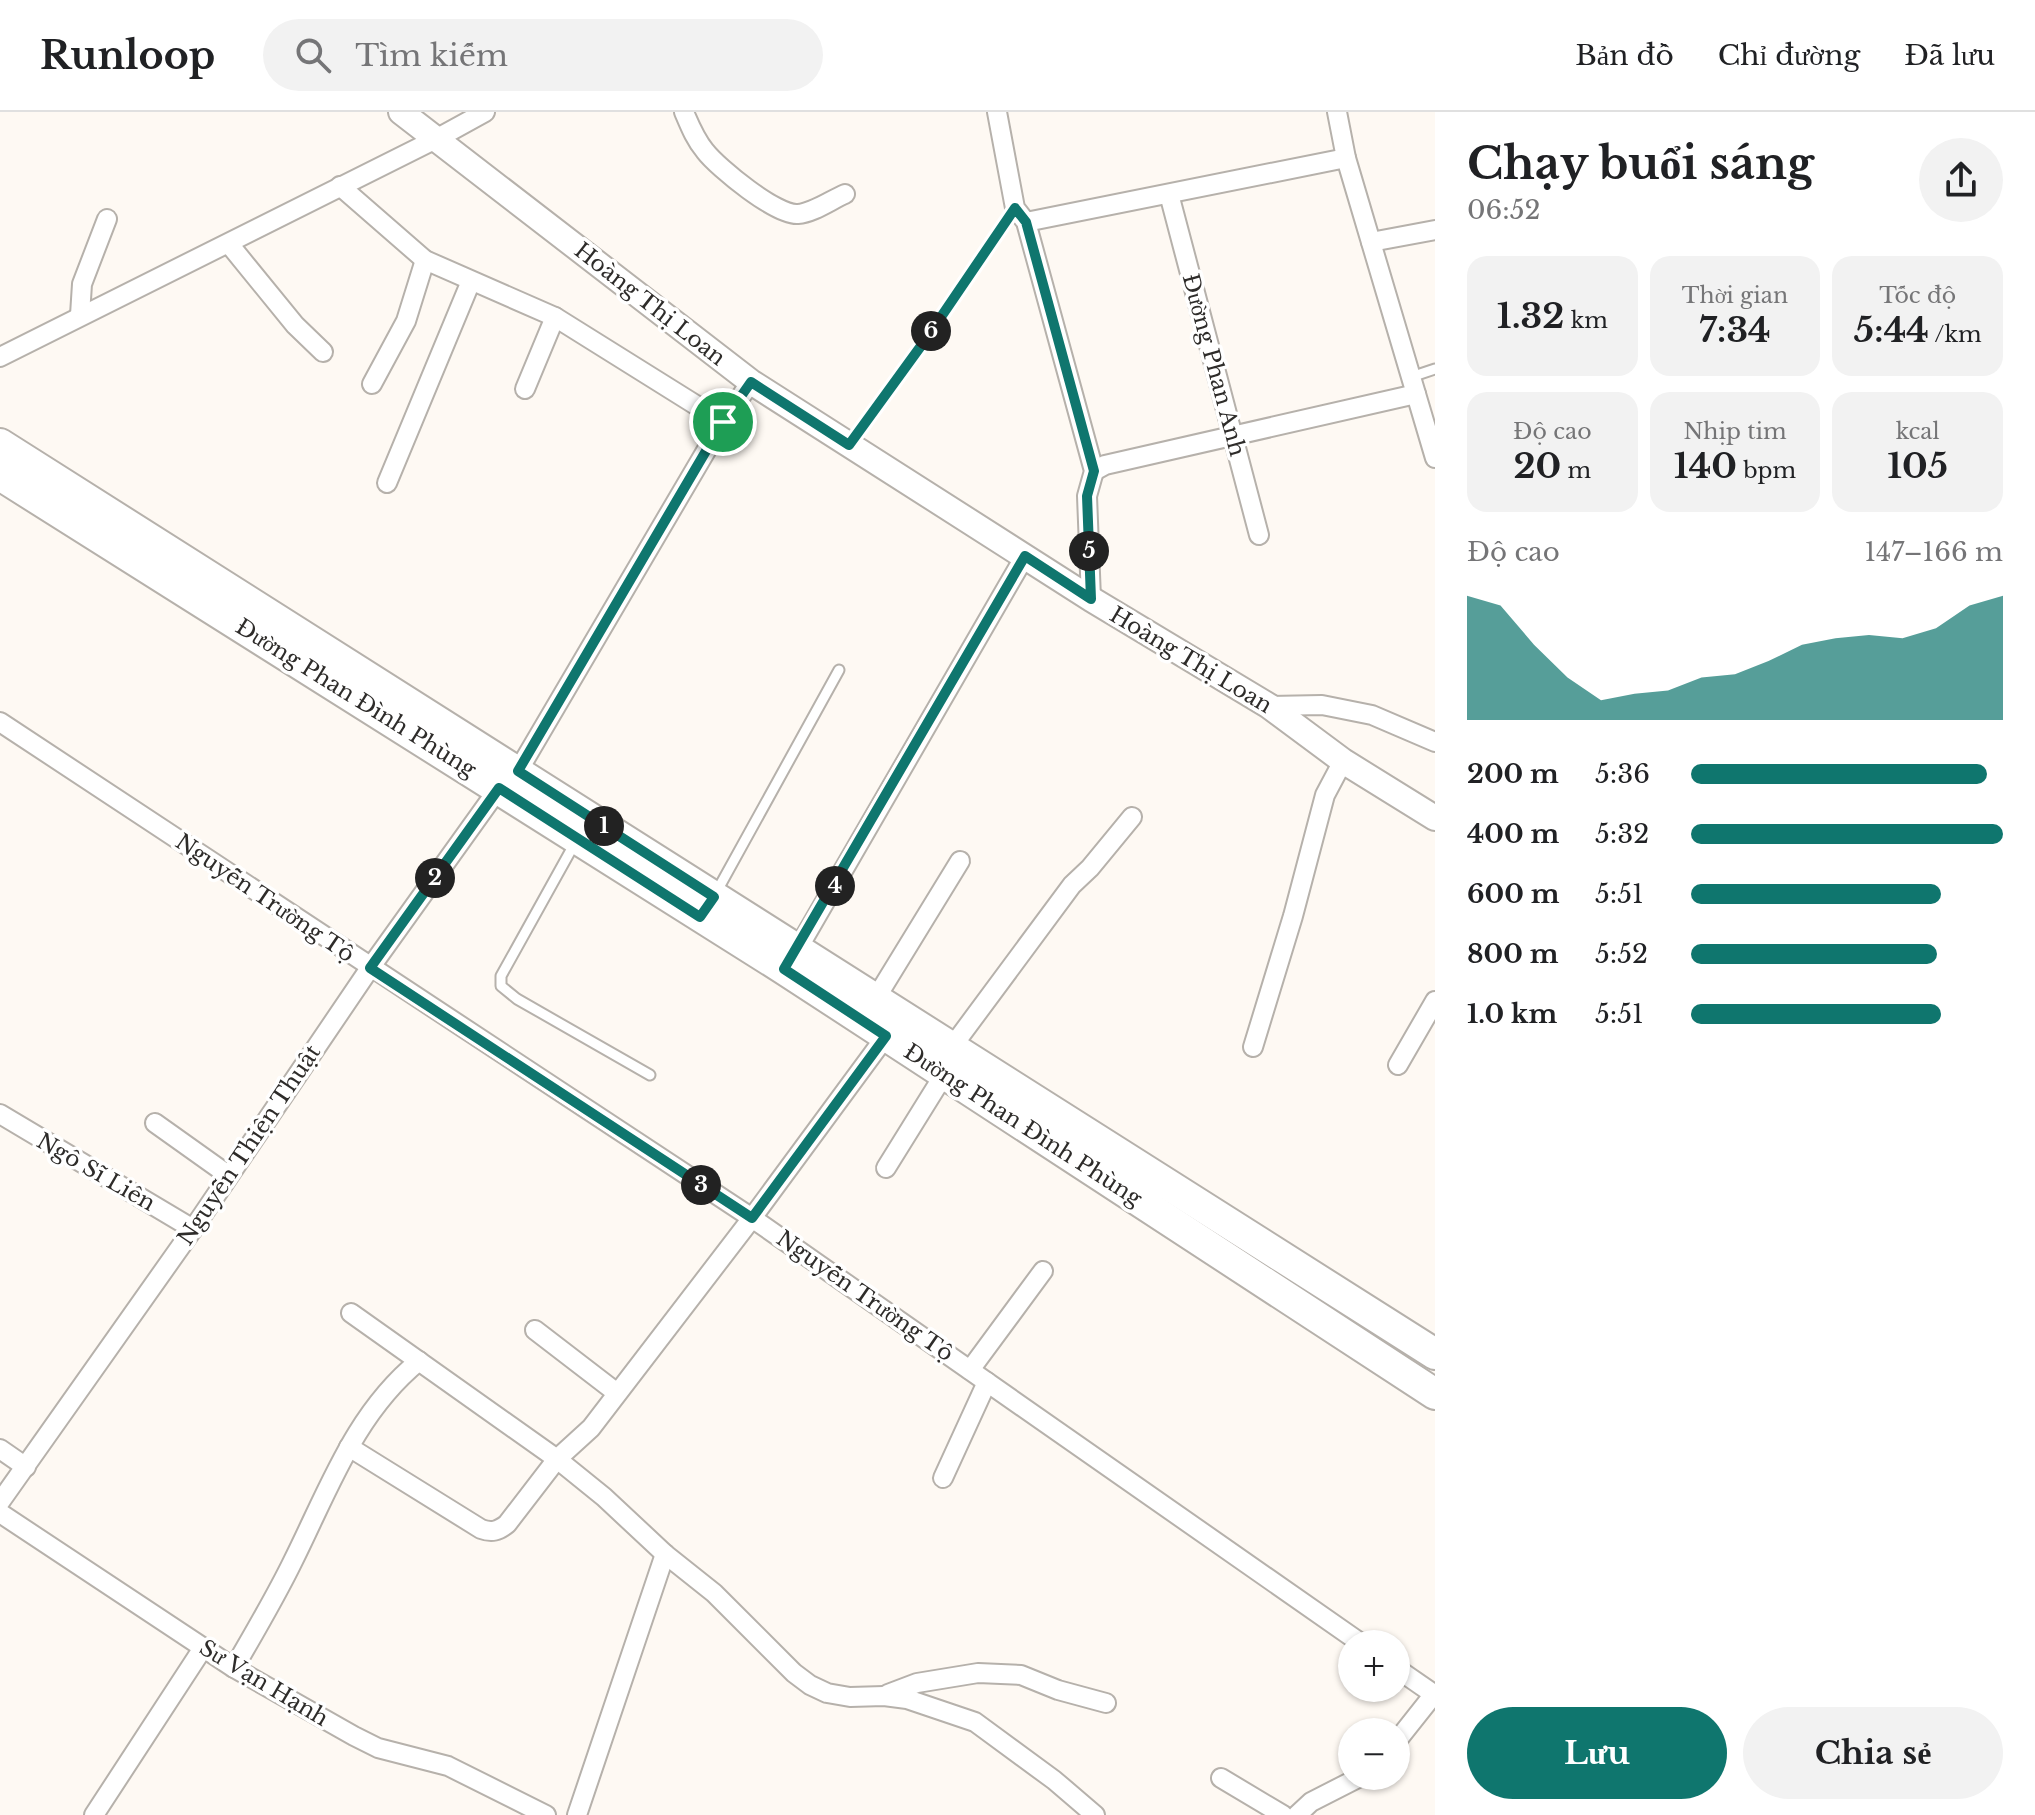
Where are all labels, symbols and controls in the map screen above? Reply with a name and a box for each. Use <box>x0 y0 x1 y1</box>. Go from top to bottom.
search box <box>263 19 823 91</box>
text: Runloop <box>40 32 215 79</box>
icon: search <box>291 33 335 77</box>
text: Tìm kiếm <box>355 37 508 74</box>
text: Bản đồ <box>1575 38 1674 73</box>
text: Chỉ đường <box>1718 38 1860 73</box>
text: Đã lưu <box>1904 38 1995 73</box>
text: Chạy buổi sáng <box>1467 136 1814 191</box>
button: share <box>1919 138 2003 222</box>
text: 06:52 <box>1467 194 1540 226</box>
street label: Hoàng Thị Loan <box>569 237 731 371</box>
street label: Đường Phan Anh <box>1177 271 1251 459</box>
text: Thời gian <box>1682 282 1788 309</box>
text: Tốc độ <box>1879 282 1956 309</box>
text: 1.32 <box>1497 295 1564 337</box>
text: km <box>1564 307 1608 334</box>
text: 7:34 <box>1699 309 1771 351</box>
text: 5:44 <box>1854 309 1929 351</box>
pin: 6 <box>911 311 951 351</box>
text: 6 <box>924 317 938 344</box>
text: /km <box>1929 321 1982 348</box>
pin <box>689 388 757 456</box>
icon: arrive <box>701 400 745 444</box>
text: Độ cao <box>1513 418 1592 445</box>
text: Nhịp tim <box>1683 418 1787 445</box>
text: kcal <box>1896 418 1940 445</box>
text: 20 <box>1513 445 1561 487</box>
text: 140 <box>1674 445 1737 487</box>
text: 105 <box>1887 445 1948 487</box>
text: m <box>1561 457 1591 484</box>
text: bpm <box>1737 457 1796 484</box>
pin: 5 <box>1069 531 1109 571</box>
text: Độ cao <box>1467 536 1560 568</box>
text: 147–166 m <box>1864 536 2003 568</box>
text: 5 <box>1082 537 1096 564</box>
street label: Hoàng Thị Loan <box>1105 601 1277 719</box>
street label: Đường Phan Đình Phùng <box>231 613 482 784</box>
text: 200 m <box>1467 758 1559 790</box>
text: 5:36 <box>1595 758 1650 790</box>
pin: 1 <box>584 806 624 846</box>
text: 1 <box>599 812 609 839</box>
text: 400 m <box>1467 818 1559 850</box>
text: 5:32 <box>1595 818 1649 850</box>
street label: Nguyễn Trường Tộ <box>170 828 360 968</box>
pin: 2 <box>415 858 455 898</box>
text: 2 <box>428 864 442 891</box>
pin: 4 <box>815 866 855 906</box>
text: 4 <box>828 872 842 899</box>
text: 600 m <box>1467 878 1559 910</box>
text: 5:51 <box>1595 878 1644 910</box>
text: 800 m <box>1467 938 1558 970</box>
text: 5:52 <box>1595 938 1648 970</box>
text: 1.0 km <box>1467 998 1557 1030</box>
text: 5:51 <box>1595 998 1644 1030</box>
street label: Đường Phan Đình Phùng <box>899 1038 1148 1213</box>
street label: Nguyễn Thiện Thuật <box>172 1039 327 1250</box>
street label: Ngô Sĩ Liên <box>32 1127 160 1217</box>
pin: 3 <box>681 1165 721 1205</box>
text: 3 <box>694 1171 708 1198</box>
street label: Nguyễn Trường Tộ <box>771 1225 959 1367</box>
map controls <box>1338 1630 1410 1790</box>
button: + <box>1338 1630 1410 1702</box>
street label: Sư Vạn Hạnh <box>195 1634 333 1732</box>
button: Lưu <box>1467 1707 1727 1799</box>
button: Chia sẻ <box>1743 1707 2003 1799</box>
button: − <box>1338 1718 1410 1790</box>

